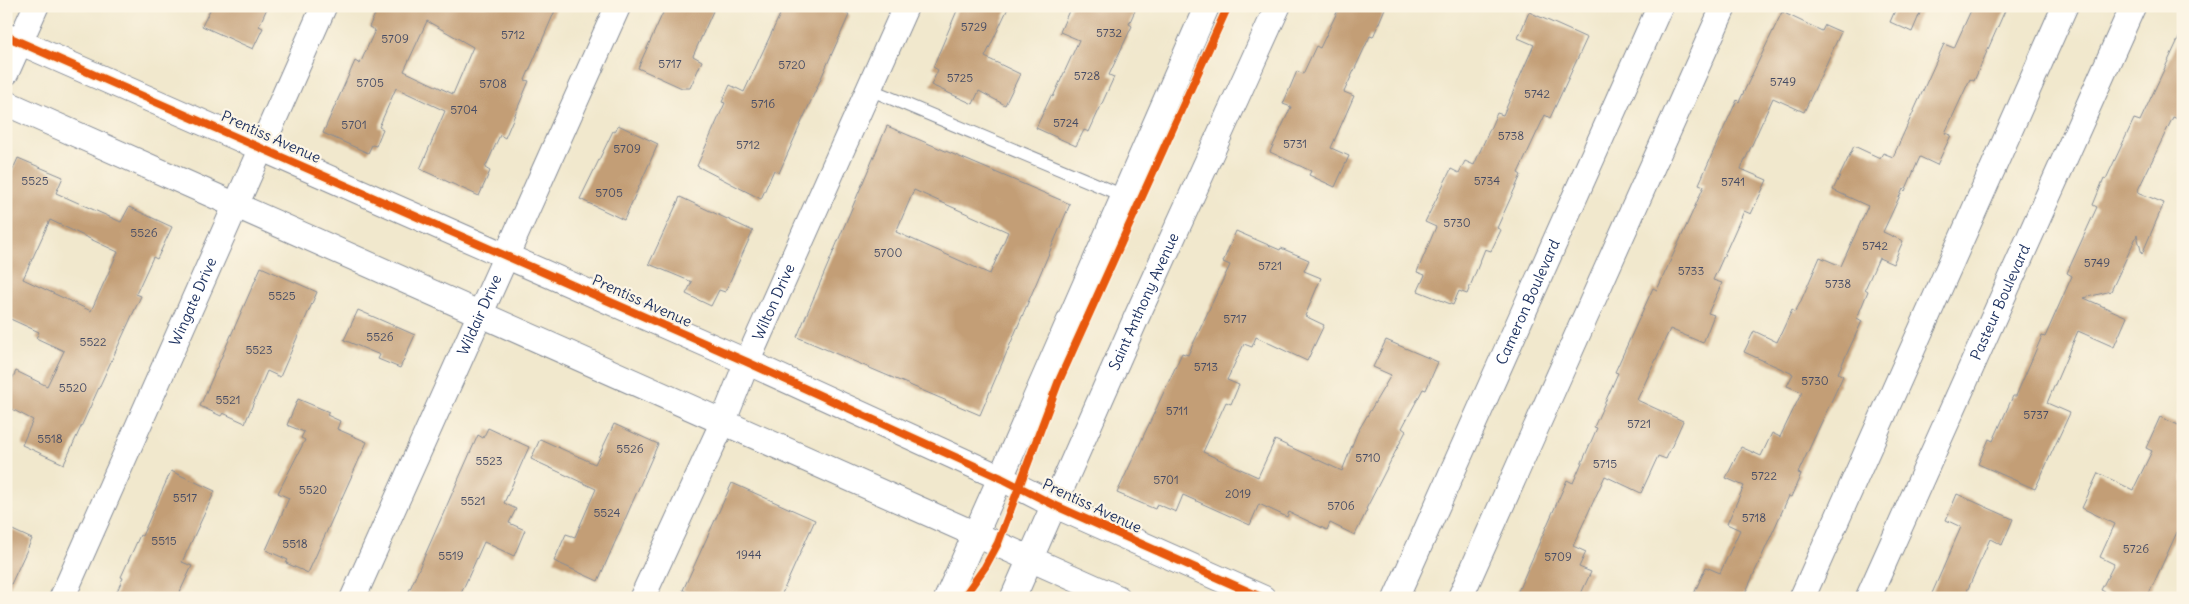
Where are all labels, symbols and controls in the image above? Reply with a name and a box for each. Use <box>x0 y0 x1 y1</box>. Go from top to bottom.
house number: 5729 <box>961 19 987 34</box>
house number: 5732 <box>1096 25 1123 40</box>
house number: 5712 <box>501 27 525 42</box>
house number: 5709 <box>381 31 409 46</box>
house number: 5717 <box>658 56 682 71</box>
house number: 5720 <box>778 57 806 72</box>
house number: 5728 <box>1074 68 1100 83</box>
house number: 5725 <box>947 70 973 85</box>
house number: 5749 <box>1770 74 1796 89</box>
house number: 5705 <box>356 75 384 90</box>
house number: 5708 <box>479 76 507 91</box>
house number: 5742 <box>1524 86 1550 101</box>
house number: 5716 <box>751 96 775 111</box>
house number: 5704 <box>450 102 478 117</box>
street label: Prentiss Avenue <box>218 106 324 167</box>
house number: 5724 <box>1053 115 1079 130</box>
house number: 5701 <box>341 117 367 132</box>
house number: 5738 <box>1498 128 1524 143</box>
house number: 5731 <box>1283 136 1307 151</box>
house number: 5712 <box>736 137 760 152</box>
house number: 5709 <box>613 141 641 156</box>
house number: 5525 <box>21 173 49 188</box>
house number: 5734 <box>1474 173 1500 188</box>
house number: 5741 <box>1721 174 1745 189</box>
house number: 5705 <box>595 185 623 200</box>
house number: 5730 <box>1443 215 1471 230</box>
house number: 5526 <box>130 225 158 240</box>
street label: Saint Anthony Avenue <box>1104 230 1183 373</box>
street label: Cameron Boulevard <box>1491 236 1564 368</box>
house number: 5742 <box>1862 238 1888 253</box>
street label: Pasteur Boulevard <box>1966 241 2034 363</box>
house number: 5700 <box>874 245 902 260</box>
street label: Wingate Drive <box>165 254 221 349</box>
house number: 5749 <box>2084 255 2110 270</box>
house number: 5721 <box>1258 258 1282 273</box>
street label: Wilton Drive <box>748 261 799 343</box>
house number: 5733 <box>1678 263 1704 278</box>
street label: Prentiss Avenue <box>589 270 695 331</box>
street label: Wildair Drive <box>453 272 506 358</box>
house number: 5738 <box>1825 276 1851 291</box>
house number: 5525 <box>268 288 296 303</box>
house number: 5717 <box>1223 311 1247 326</box>
house number: 5526 <box>366 329 394 344</box>
house number: 5522 <box>80 334 107 349</box>
house number: 5523 <box>245 342 273 357</box>
house number: 5713 <box>1194 359 1218 374</box>
house number: 5730 <box>1801 373 1829 388</box>
house number: 5520 <box>59 380 87 395</box>
house number: 5521 <box>215 392 241 407</box>
house number: 5711 <box>1166 403 1188 418</box>
house number: 5737 <box>2023 407 2049 422</box>
house number: 5721 <box>1627 416 1651 431</box>
house number: 5518 <box>37 431 63 446</box>
house number: 5526 <box>616 441 644 456</box>
house number: 5710 <box>1355 450 1381 465</box>
house number: 5523 <box>475 453 503 468</box>
house number: 5715 <box>1593 456 1617 471</box>
house number: 5722 <box>1751 468 1777 483</box>
house number: 5701 <box>1153 472 1179 487</box>
street label: Prentiss Avenue <box>1040 474 1145 537</box>
house number: 5520 <box>299 482 327 497</box>
house number: 2019 <box>1225 486 1251 501</box>
house number: 5517 <box>173 490 197 505</box>
house number: 5521 <box>460 493 486 508</box>
house number: 5706 <box>1327 498 1355 513</box>
house number: 5524 <box>593 505 621 520</box>
house number: 5718 <box>1742 510 1766 525</box>
house number: 5515 <box>151 533 177 548</box>
house number: 5518 <box>282 536 308 551</box>
house number: 5726 <box>2123 541 2149 556</box>
house number: 1944 <box>736 547 762 562</box>
house number: 5519 <box>438 548 464 563</box>
house number: 5709 <box>1544 549 1572 564</box>

